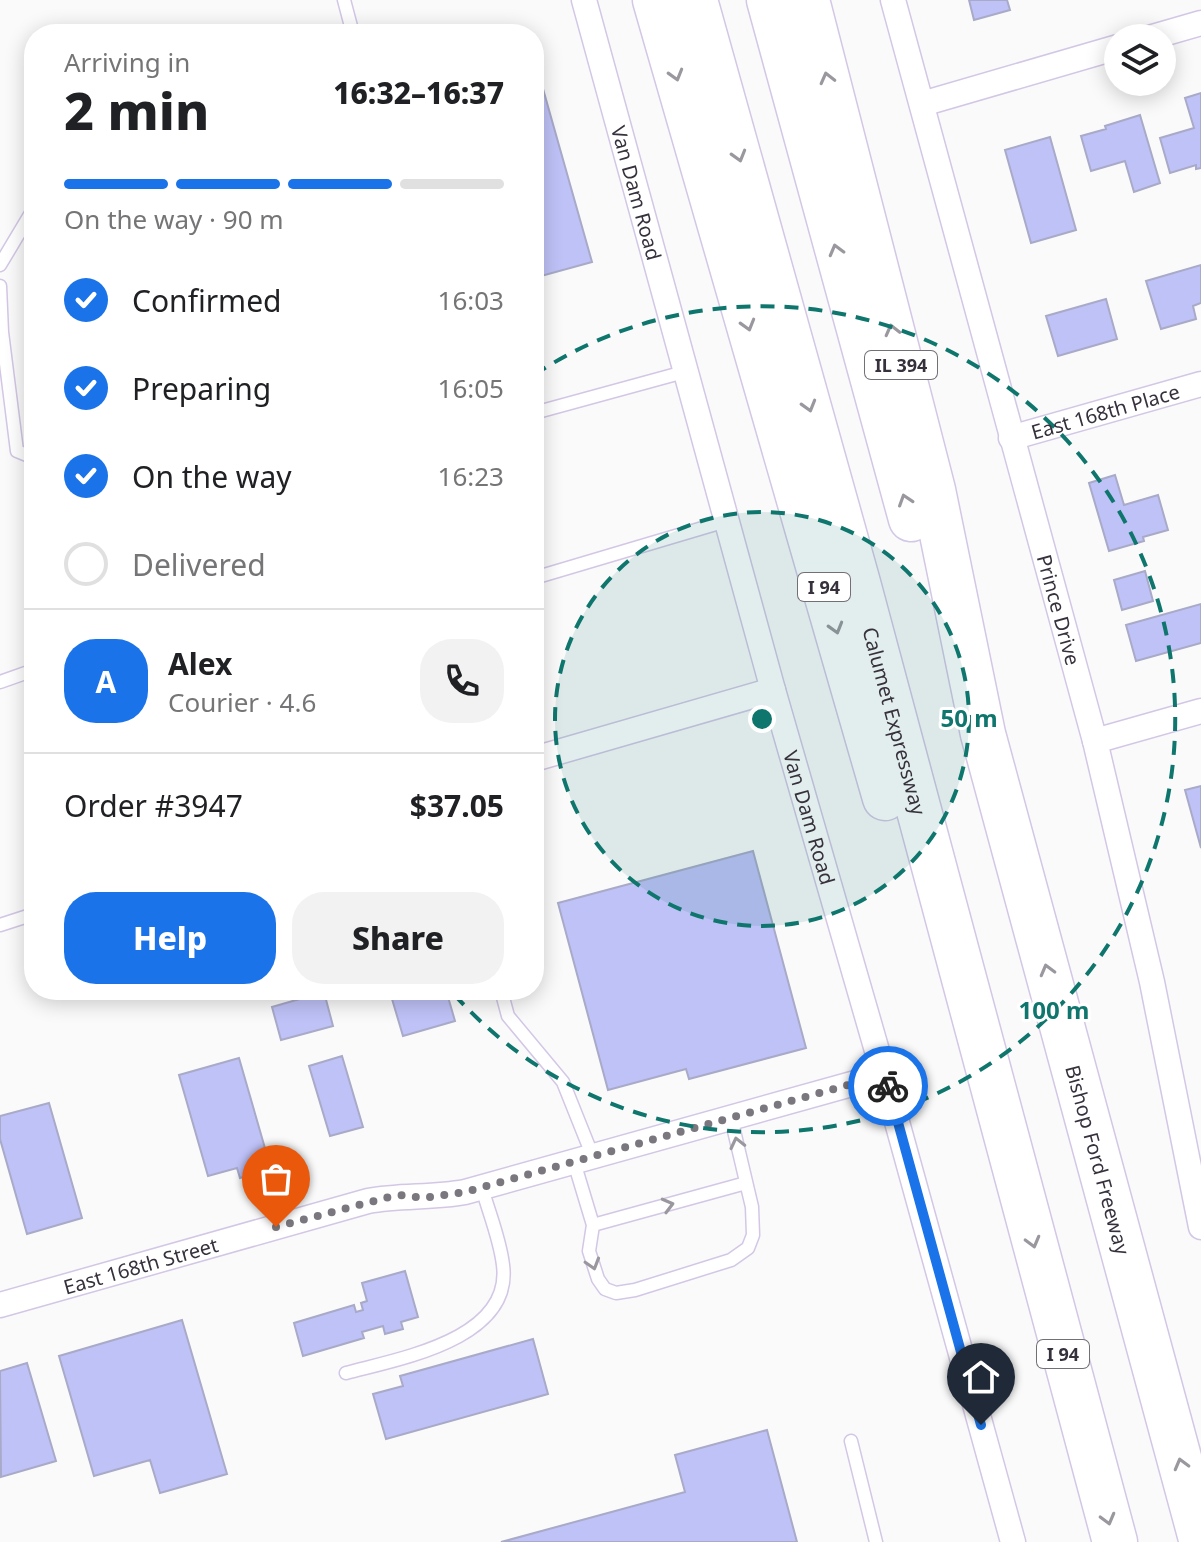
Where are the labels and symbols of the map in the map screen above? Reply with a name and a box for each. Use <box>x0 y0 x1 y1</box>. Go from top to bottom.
one-way arrow <box>667 68 684 81</box>
one-way arrow <box>820 72 837 86</box>
street label: Van Dam Road <box>606 123 668 263</box>
one-way arrow <box>730 149 746 162</box>
one-way arrow <box>829 243 846 257</box>
one-way arrow <box>739 317 755 331</box>
one-way arrow <box>884 323 901 337</box>
road number: IL 394 <box>865 351 937 379</box>
street label: East 168th Place <box>1028 377 1183 445</box>
one-way arrow <box>800 399 816 413</box>
one-way arrow <box>898 494 914 508</box>
street label: Prince Drive <box>1031 551 1087 668</box>
road number: I 94 <box>798 573 850 601</box>
one-way arrow <box>827 621 843 635</box>
street label: Calumet Expressway <box>857 624 933 818</box>
text: 50 m <box>940 701 998 734</box>
centre of rings <box>748 705 776 733</box>
street label: Van Dam Road <box>778 747 842 888</box>
one-way arrow <box>1040 963 1056 977</box>
text: 100 m <box>1019 993 1089 1026</box>
courier <box>848 1046 928 1126</box>
street label: Bishop Ford Freeway <box>1060 1062 1137 1258</box>
one-way arrow <box>729 1137 746 1151</box>
pin <box>242 1145 310 1227</box>
one-way arrow <box>660 1197 674 1214</box>
street label: East 168th Street <box>60 1231 221 1300</box>
one-way arrow <box>1023 1234 1040 1248</box>
one-way arrow <box>584 1257 600 1270</box>
road number: I 94 <box>1037 1340 1089 1368</box>
pin <box>947 1343 1015 1425</box>
one-way arrow <box>1173 1457 1190 1471</box>
one-way arrow <box>1099 1512 1116 1526</box>

